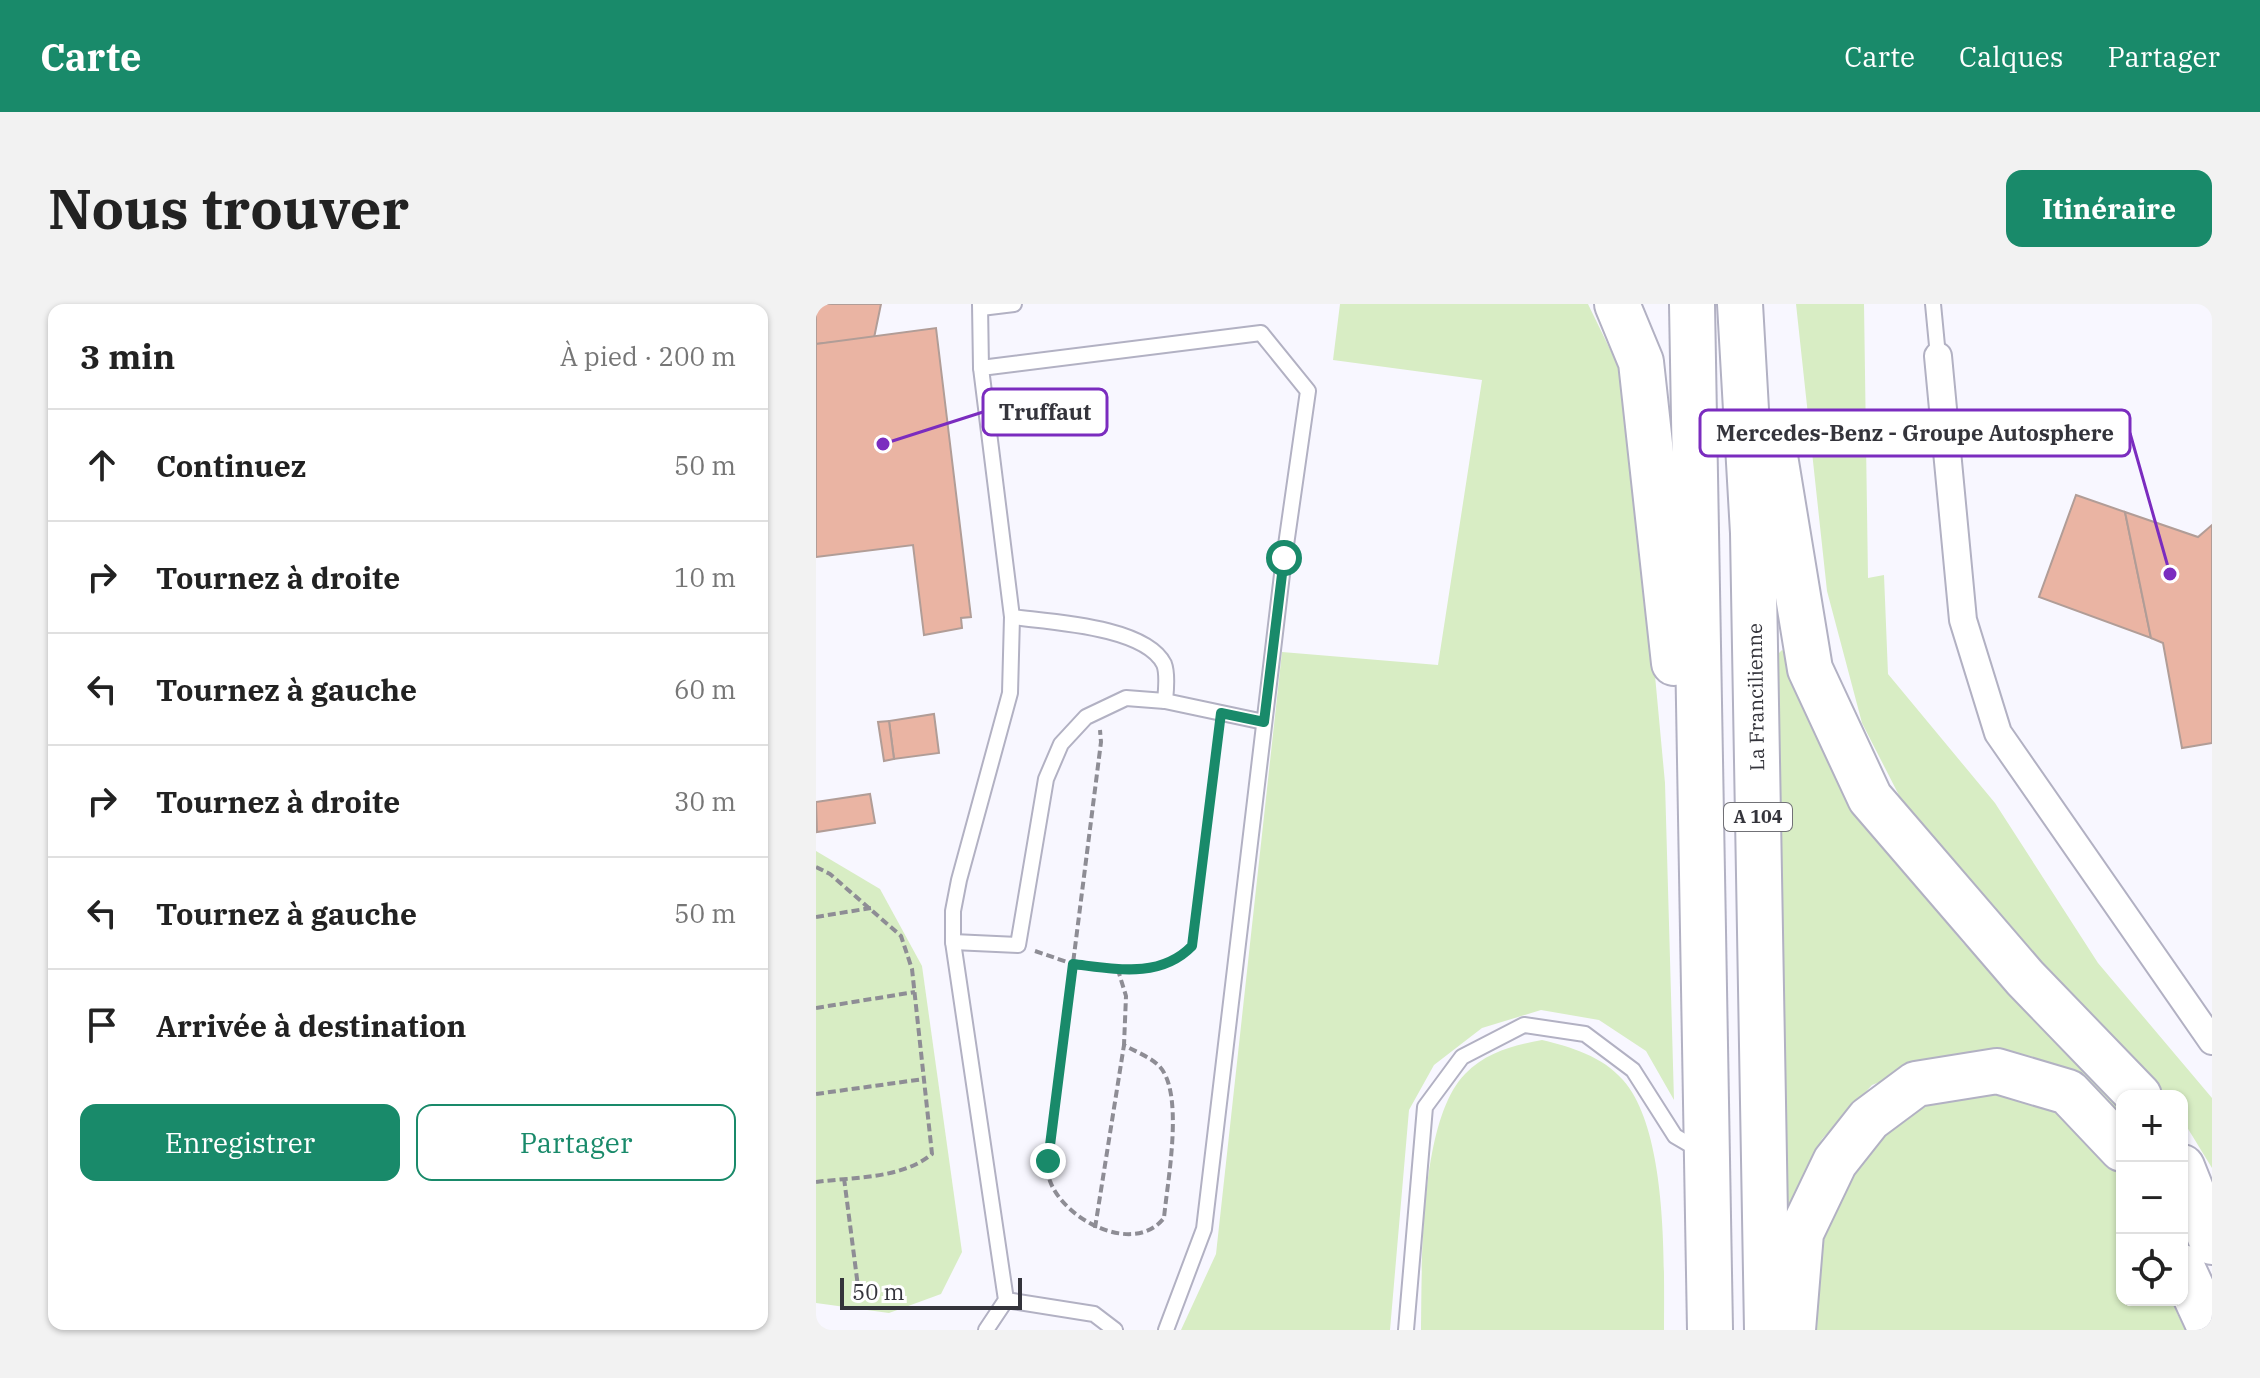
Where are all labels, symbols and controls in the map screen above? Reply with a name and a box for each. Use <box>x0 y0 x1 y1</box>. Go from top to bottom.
text: Carte <box>40 32 142 81</box>
text: Carte <box>1844 38 1915 75</box>
text: Calques <box>1959 38 2063 75</box>
text: Partager <box>2107 38 2220 75</box>
button: Itinéraire <box>2006 170 2212 247</box>
text: Nous trouver <box>48 172 409 244</box>
text: 3 min <box>80 334 175 378</box>
text: À pied · 200 m <box>560 339 736 373</box>
callout: Truffaut <box>983 389 1107 435</box>
text: Truffaut <box>999 397 1091 426</box>
callout: Mercedes-Benz - Groupe Autosphere <box>1700 410 2130 456</box>
text: Mercedes-Benz - Groupe Autosphere <box>1716 418 2114 447</box>
icon: ahead <box>80 443 124 487</box>
text: Continuez <box>156 446 306 485</box>
text: 50 m <box>674 448 736 482</box>
route start <box>1266 540 1302 576</box>
icon: right <box>80 555 124 599</box>
text: Tournez à droite <box>156 558 400 597</box>
text: 10 m <box>674 560 736 594</box>
street label: La Francilienne <box>1741 623 1770 771</box>
icon: left <box>80 667 124 711</box>
text: Tournez à gauche <box>156 670 417 709</box>
text: 60 m <box>674 672 736 706</box>
icon: right <box>80 779 124 823</box>
text: Tournez à droite <box>156 782 400 821</box>
text: 30 m <box>674 784 736 818</box>
road number: A 104 <box>1724 803 1792 831</box>
icon: left <box>80 891 124 935</box>
text: Tournez à gauche <box>156 894 417 933</box>
text: 50 m <box>674 896 736 930</box>
icon: arrive <box>80 1003 124 1047</box>
text: Arrivée à destination <box>156 1006 466 1045</box>
map controls <box>2116 1090 2188 1306</box>
button: + <box>2116 1090 2188 1162</box>
button: Enregistrer <box>80 1104 400 1181</box>
button: Partager <box>416 1104 736 1181</box>
route end <box>1030 1143 1066 1179</box>
button: − <box>2116 1162 2188 1234</box>
button: locate <box>2116 1234 2188 1306</box>
scale bar <box>840 1274 1022 1310</box>
text: 50 m <box>852 1277 904 1306</box>

